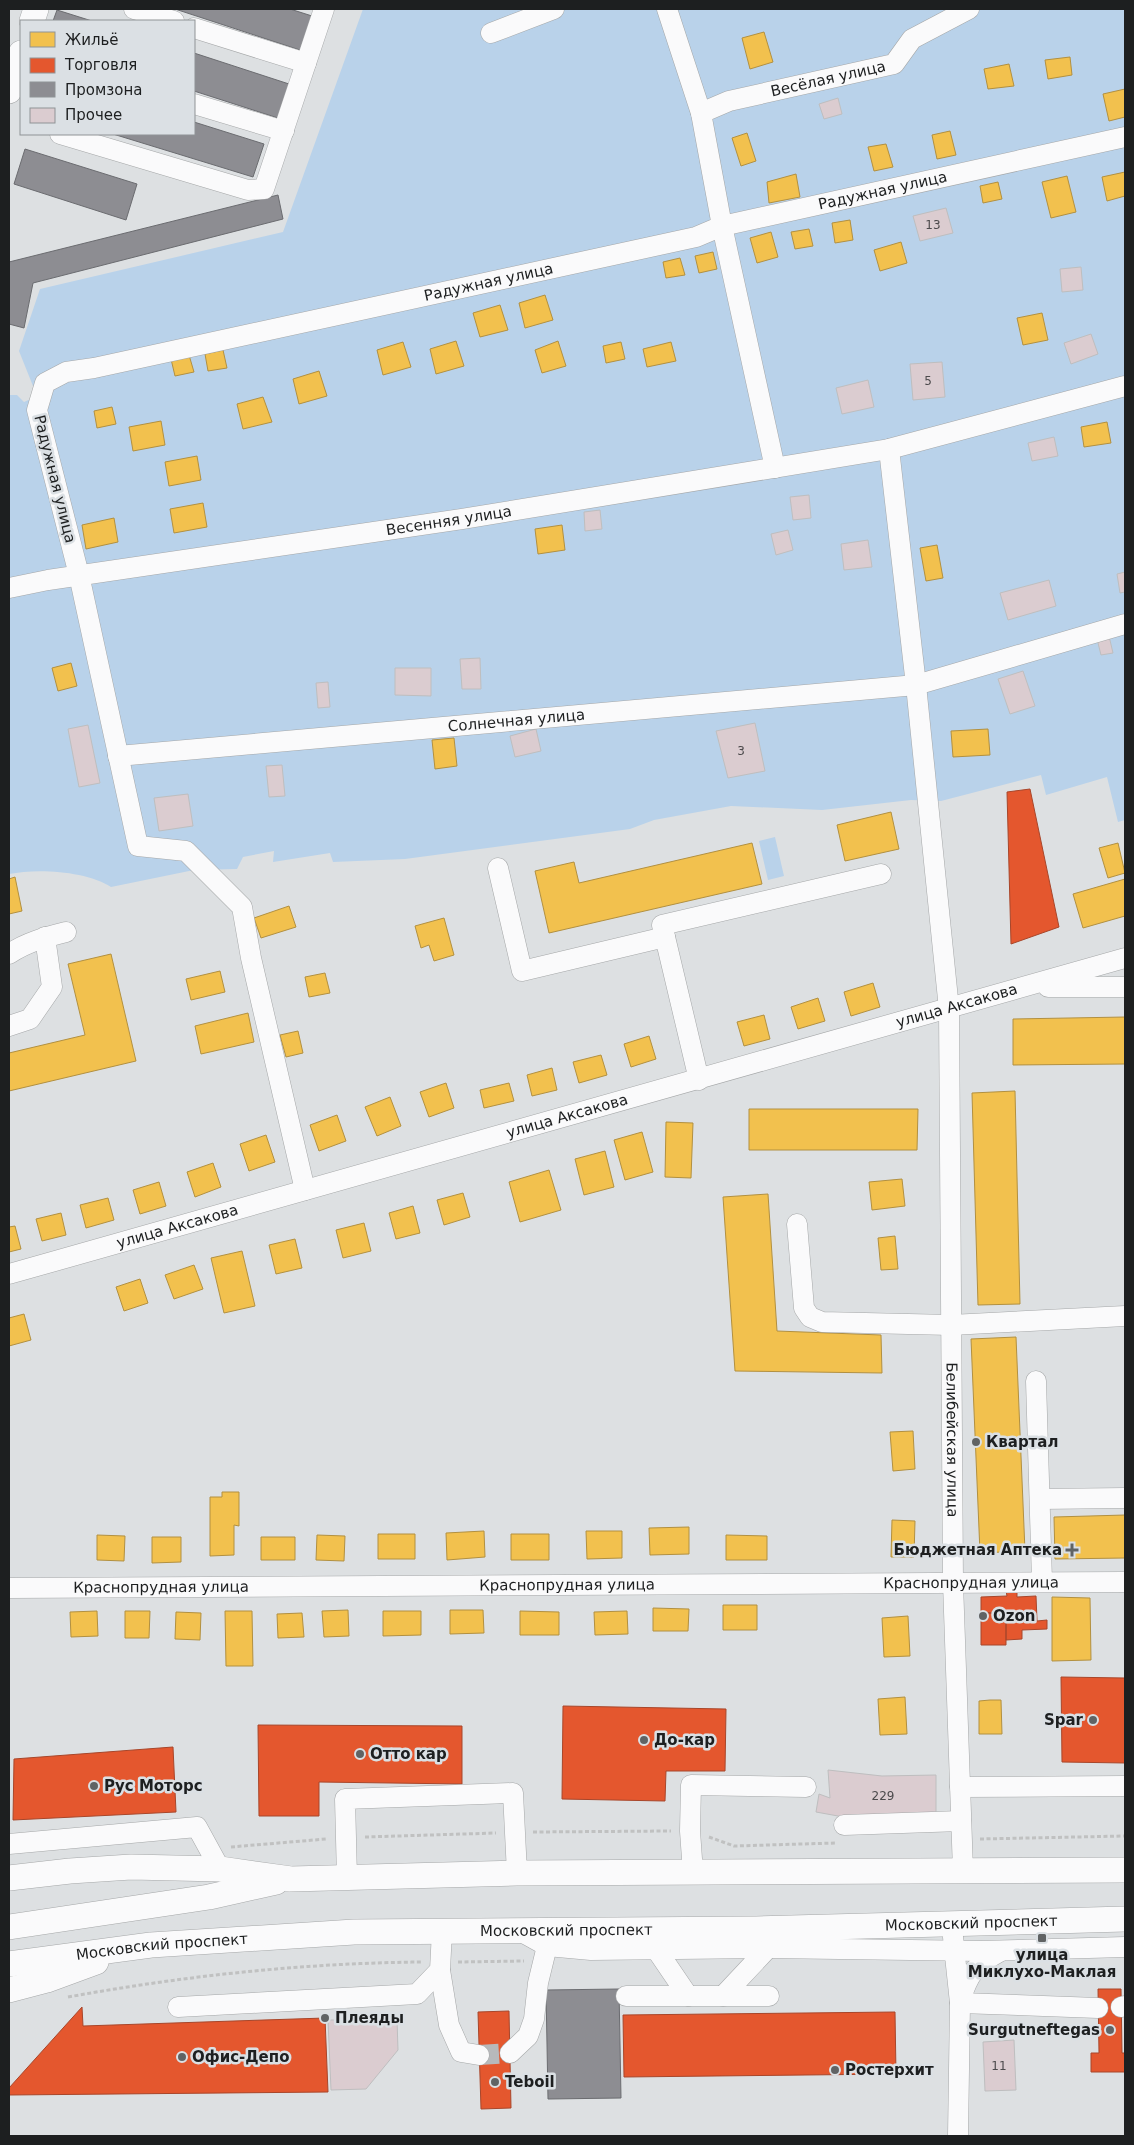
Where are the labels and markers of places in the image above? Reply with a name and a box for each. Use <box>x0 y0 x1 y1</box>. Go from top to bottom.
place label: Квартал <box>986 1433 1058 1451</box>
marker: Квартал <box>970 1436 982 1448</box>
place label: Бюджетная Аптека <box>894 1541 1062 1559</box>
marker: Бюджетная Аптека <box>1066 1544 1078 1556</box>
place label: Ozon <box>993 1607 1035 1625</box>
marker: Ozon <box>977 1610 989 1622</box>
place label: Spar <box>1044 1711 1084 1729</box>
marker: Spar <box>1087 1714 1099 1726</box>
place label: До-кар <box>654 1731 715 1749</box>
marker: До-кар <box>638 1734 650 1746</box>
place label: Отто кар <box>370 1745 447 1763</box>
marker: Отто кар <box>354 1748 366 1760</box>
place label: Рус Моторс <box>104 1777 203 1795</box>
marker: Рус Моторс <box>88 1780 100 1792</box>
marker: улица Миклухо-Маклая <box>1036 1932 1048 1944</box>
place label: улица Миклухо-Маклая <box>968 1946 1116 1981</box>
place label: Плеяды <box>335 2009 404 2027</box>
marker: Плеяды <box>319 2012 331 2024</box>
place label: Surgutneftegas <box>968 2021 1100 2039</box>
marker: Surgutneftegas <box>1104 2024 1116 2036</box>
place label: Офис-Депо <box>192 2048 289 2066</box>
marker: Офис-Депо <box>176 2051 188 2063</box>
place label: Ростерхит <box>845 2061 934 2079</box>
marker: Ростерхит <box>829 2064 841 2076</box>
place label: Teboil <box>505 2073 555 2091</box>
marker: Teboil <box>489 2076 501 2088</box>

